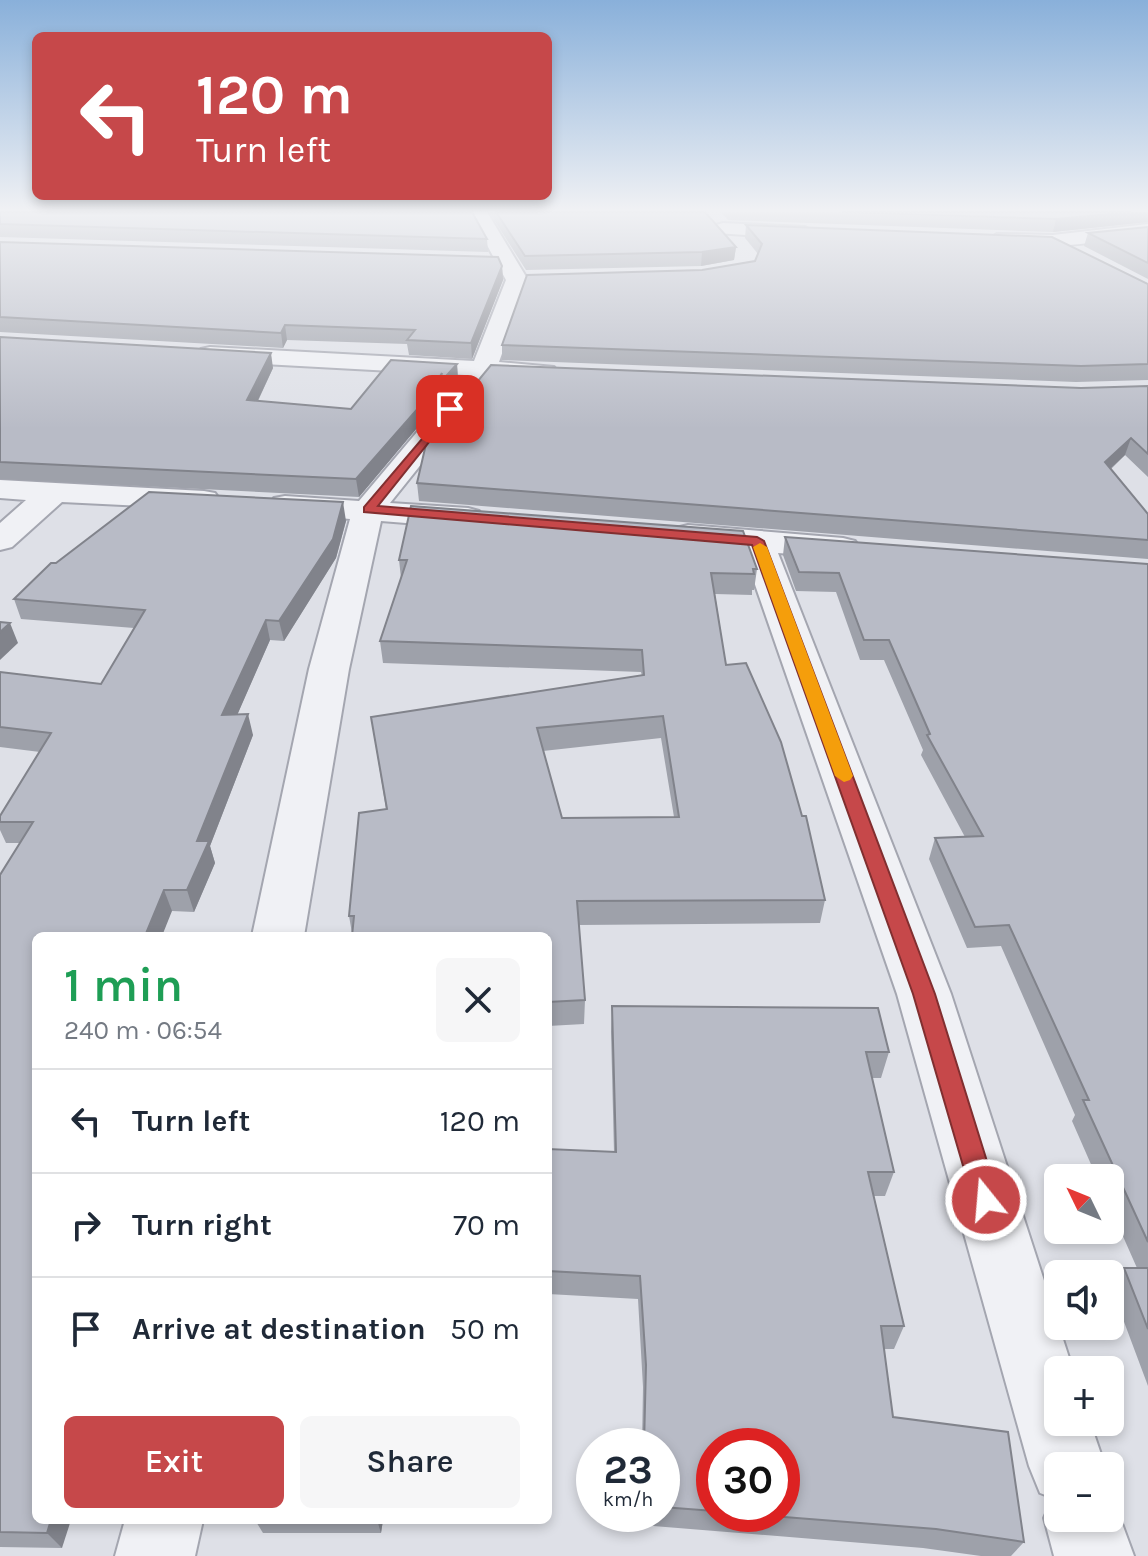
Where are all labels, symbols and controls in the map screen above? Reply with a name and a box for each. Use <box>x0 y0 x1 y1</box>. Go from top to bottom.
text: 120 m <box>196 62 353 127</box>
icon: left <box>64 64 168 168</box>
text: Turn left <box>196 129 331 171</box>
pin <box>416 375 484 443</box>
icon: arrive <box>428 387 472 431</box>
text: 1 min <box>64 957 183 1013</box>
button: close <box>436 958 520 1042</box>
text: 240 m · 06:54 <box>64 1015 222 1046</box>
icon: left <box>64 1099 108 1143</box>
text: Turn left <box>132 1103 250 1139</box>
text: 120 m <box>440 1103 520 1139</box>
position arrow <box>944 1158 1028 1242</box>
north arrow <box>1044 1164 1124 1244</box>
map controls <box>1044 1164 1124 1532</box>
icon: right <box>64 1203 108 1247</box>
text: Turn right <box>132 1207 272 1243</box>
text: 70 m <box>453 1207 520 1243</box>
button: sound <box>1044 1260 1124 1340</box>
icon: arrive <box>64 1307 108 1351</box>
text: Arrive at destination <box>132 1311 426 1347</box>
text: 50 m <box>450 1311 520 1347</box>
button: + <box>1044 1356 1124 1436</box>
button: Exit <box>64 1416 284 1508</box>
button: Share <box>300 1416 520 1508</box>
speed limit sign: 30 <box>696 1428 800 1532</box>
text: 23 <box>603 1446 653 1493</box>
button: − <box>1044 1452 1124 1532</box>
text: km/h <box>603 1488 653 1511</box>

